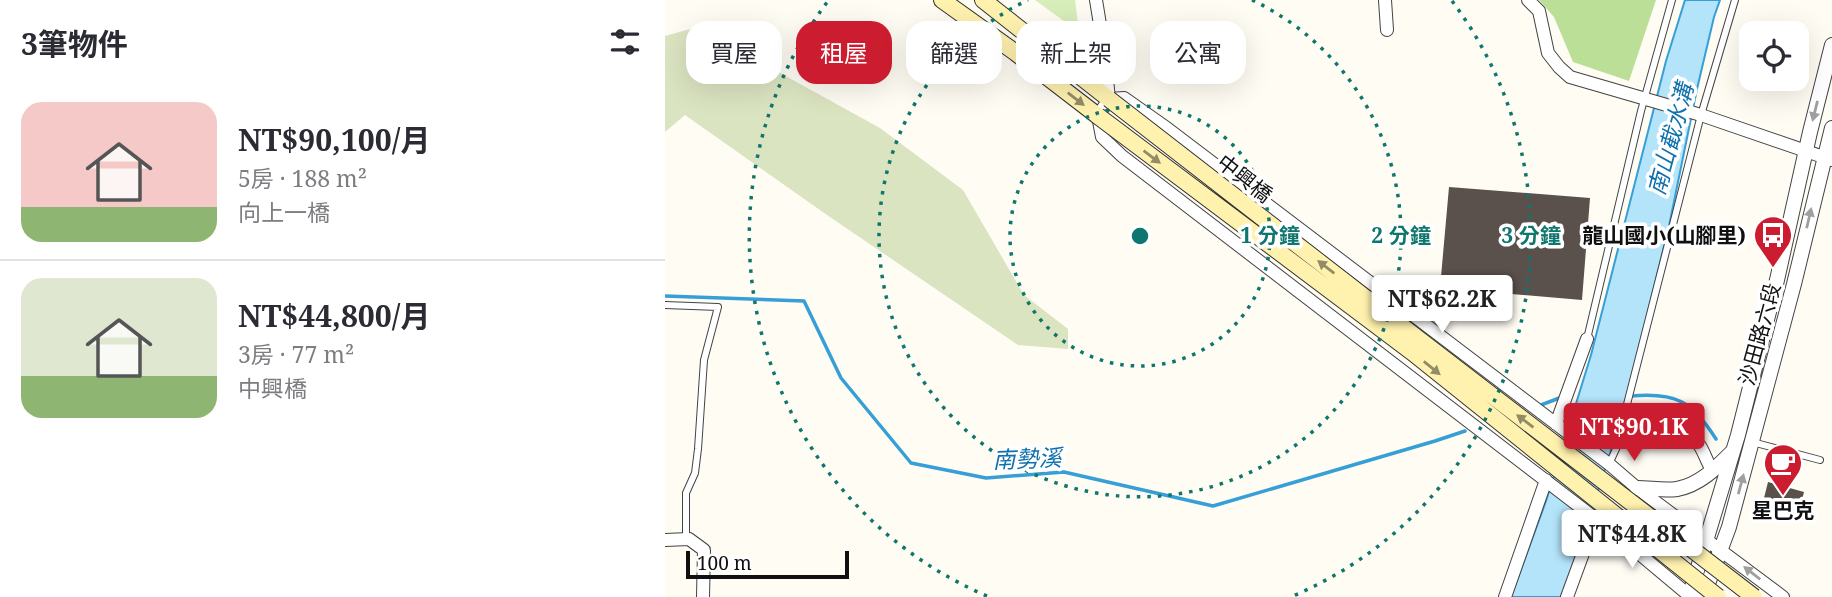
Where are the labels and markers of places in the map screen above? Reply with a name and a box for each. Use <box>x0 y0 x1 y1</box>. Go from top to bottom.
bus stop icon: 龍山國小(山腳里) <box>1752 214 1794 269</box>
place label: 龍山國小(山腳里) <box>1582 221 1746 249</box>
centre of rings <box>1128 224 1152 248</box>
pin: NT$62.2K <box>1370 276 1514 335</box>
pin: NT$90.1K <box>1562 404 1706 463</box>
cafe icon: 星巴克 <box>1762 442 1804 497</box>
place label: 星巴克 <box>1752 496 1815 524</box>
pin: NT$44.8K <box>1560 510 1704 570</box>

